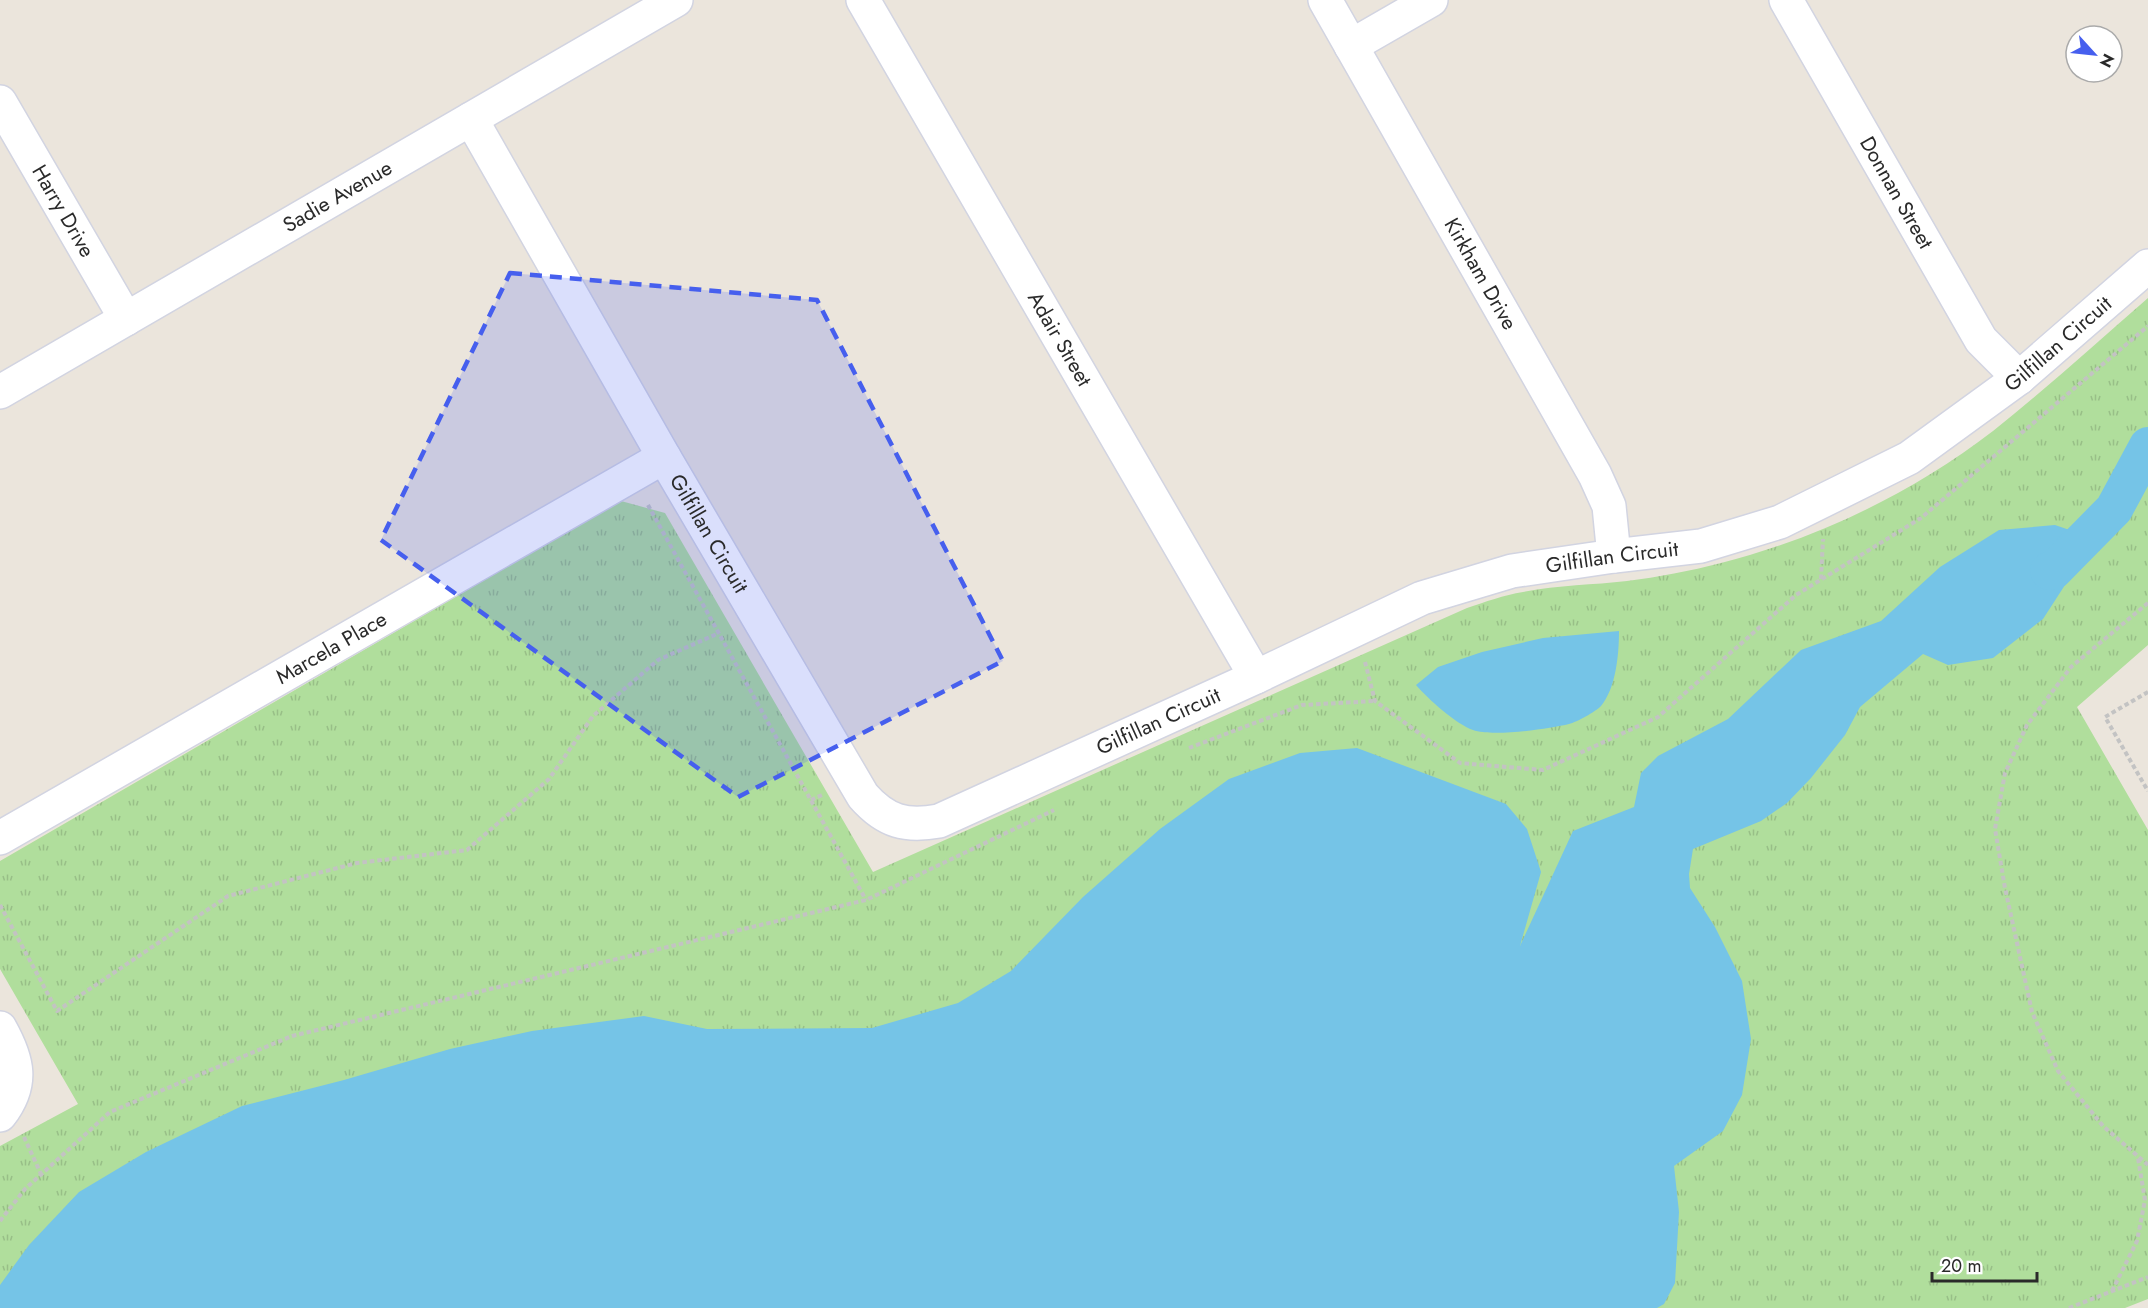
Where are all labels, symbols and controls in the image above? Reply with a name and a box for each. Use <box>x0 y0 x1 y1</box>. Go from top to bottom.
north arrow <box>2064 24 2124 84</box>
text: N <box>2094 50 2120 71</box>
street label: Donnan Street <box>1852 131 1941 254</box>
street label: Sadie Avenue <box>277 153 398 240</box>
street label: Harry Drive <box>25 159 102 263</box>
street label: Kirkham Drive <box>1437 212 1525 335</box>
street label: Adair Street <box>1020 286 1099 392</box>
street label: Gilfillan Circuit <box>1998 289 2118 399</box>
street label: Gilfillan Circuit <box>662 468 756 599</box>
street label: Gilfillan Circuit <box>1544 534 1680 581</box>
street label: Marcela Place <box>270 604 393 692</box>
street label: Gilfillan Circuit <box>1091 680 1225 763</box>
scale bar <box>1932 1245 2037 1283</box>
text: 20 m <box>1941 1253 1981 1279</box>

